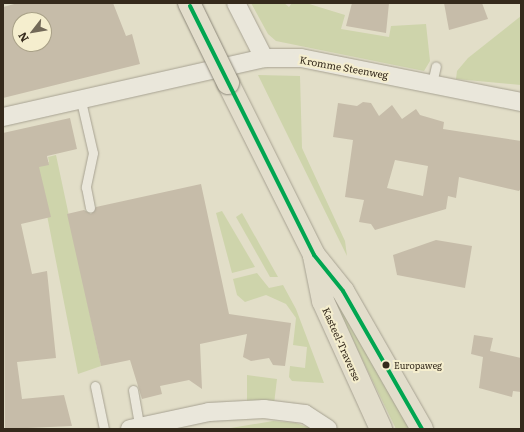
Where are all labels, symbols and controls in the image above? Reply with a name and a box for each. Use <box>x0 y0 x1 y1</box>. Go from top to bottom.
north arrow <box>12 12 52 52</box>
text: N <box>13 30 32 46</box>
street label: Kromme Steenweg <box>299 53 389 81</box>
street label: Kasteel-Traverse <box>320 305 364 383</box>
marker: Europaweg <box>381 360 391 370</box>
place label: Europaweg <box>394 360 442 370</box>

